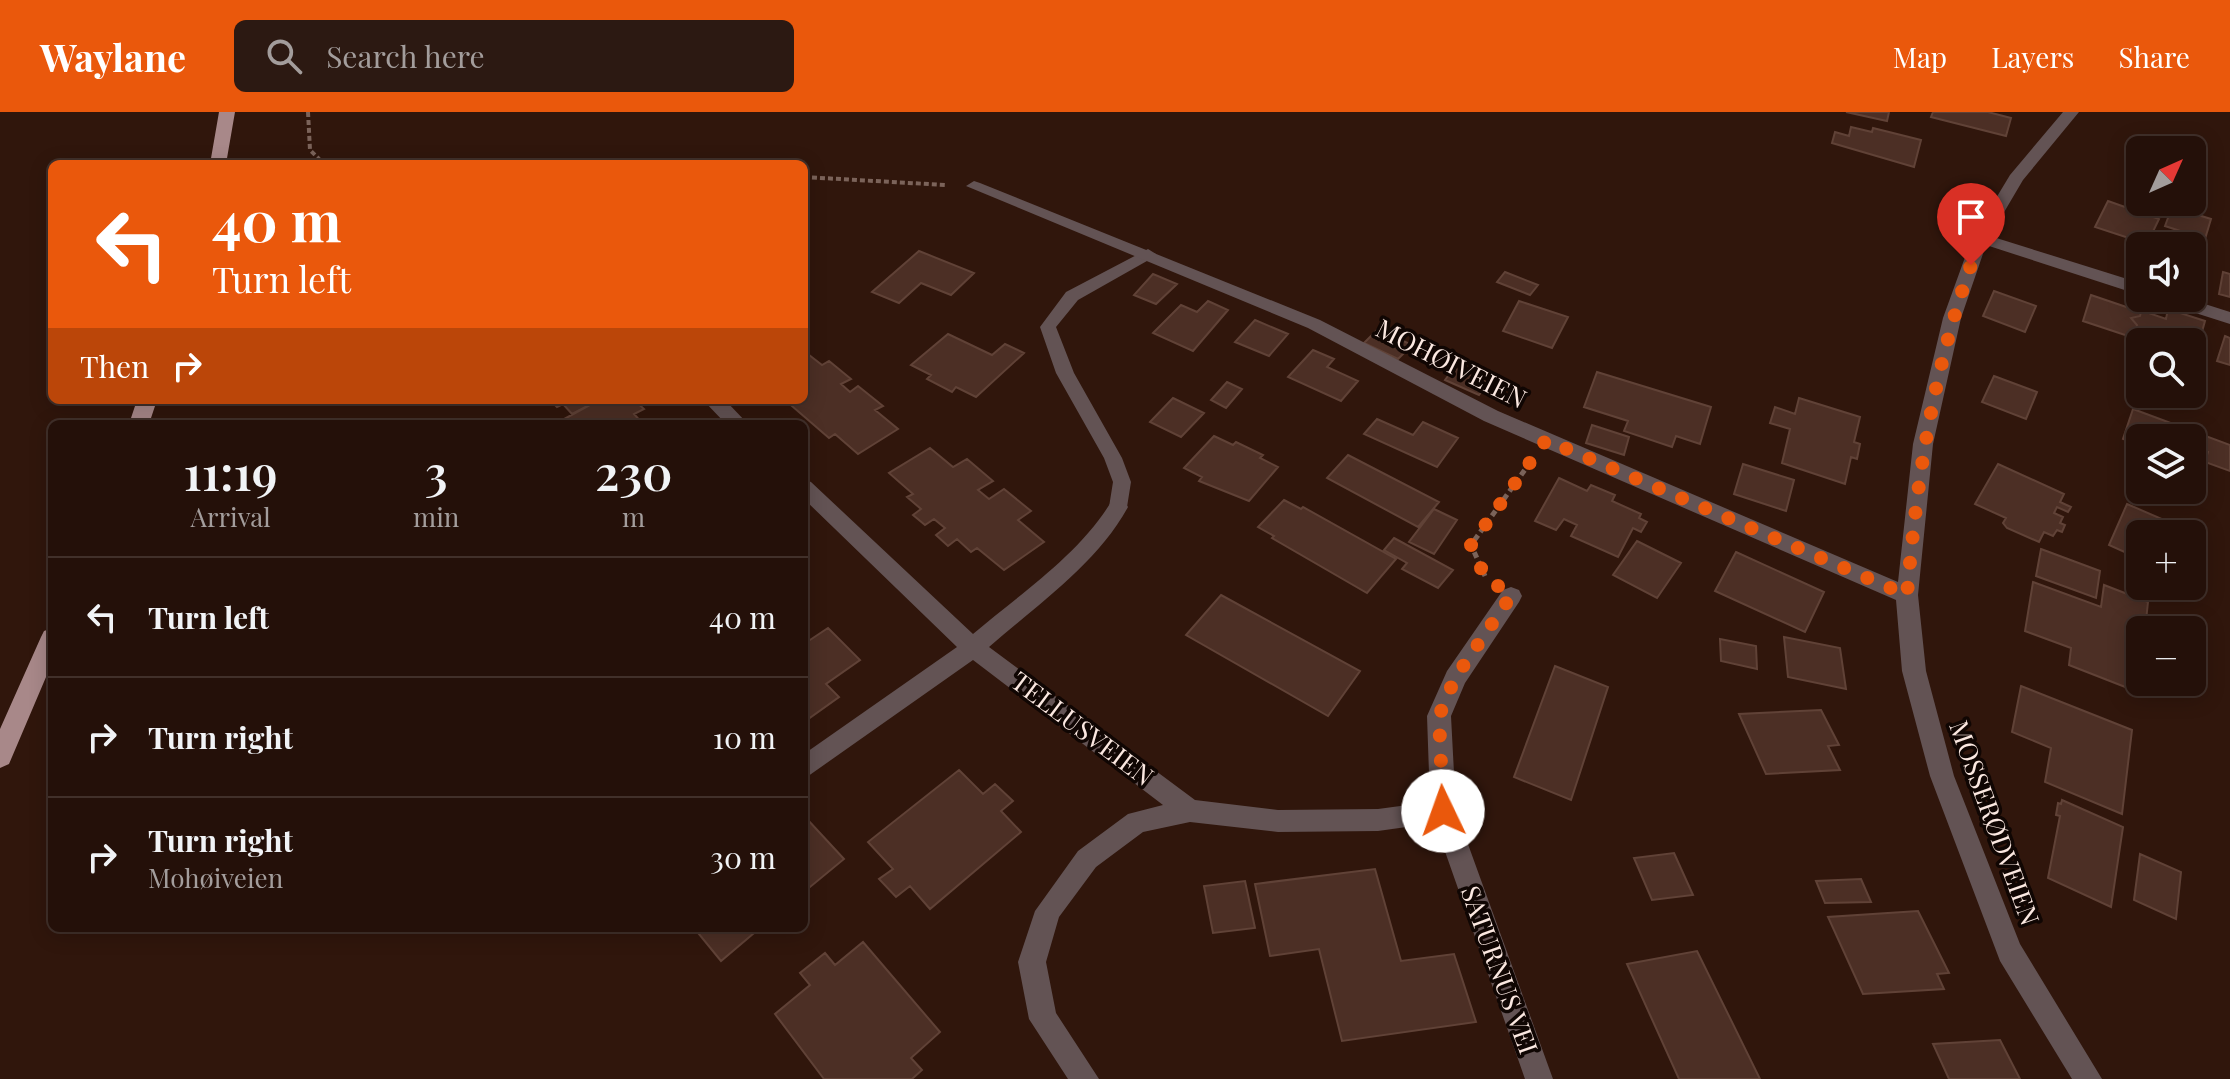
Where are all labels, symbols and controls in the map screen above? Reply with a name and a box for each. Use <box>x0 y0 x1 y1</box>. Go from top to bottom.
search box <box>234 20 794 92</box>
text: Waylane <box>40 31 186 82</box>
icon: search <box>262 34 306 78</box>
text: Search here <box>326 36 485 76</box>
text: Map <box>1893 38 1947 75</box>
text: Layers <box>1991 38 2074 75</box>
text: Share <box>2118 38 2190 75</box>
north arrow <box>2126 136 2206 216</box>
map controls <box>2126 136 2206 696</box>
text: 40 m <box>212 182 341 257</box>
pin <box>1937 183 2005 265</box>
icon: left <box>80 192 184 296</box>
icon: arrive <box>1949 195 1993 239</box>
button: sound <box>2126 232 2206 312</box>
text: Turn left <box>212 254 351 302</box>
street label: MOHØIVEIEN <box>1371 310 1533 415</box>
button: search <box>2126 328 2206 408</box>
icon: right <box>165 344 209 388</box>
text: Then <box>80 346 149 386</box>
button: layers <box>2126 424 2206 504</box>
text: 11:19 <box>184 439 278 503</box>
text: 3 <box>425 439 448 503</box>
text: 230 <box>595 439 672 503</box>
text: Arrival <box>191 499 271 534</box>
text: min <box>413 499 459 534</box>
text: m <box>622 499 645 534</box>
button: + <box>2126 520 2206 600</box>
icon: left <box>80 595 124 639</box>
text: Turn left <box>148 597 269 637</box>
text: 40 m <box>709 597 776 637</box>
button: − <box>2126 616 2206 696</box>
street label: TELLUSVEIEN <box>1005 663 1161 793</box>
icon: right <box>80 715 124 759</box>
street label: MOSSERØDVEIEN <box>1942 715 2049 930</box>
text: Turn right <box>148 717 293 757</box>
text: 10 m <box>713 717 776 757</box>
position arrow <box>1401 769 1485 853</box>
text: Turn right <box>148 820 293 860</box>
icon: right <box>80 835 124 879</box>
text: 30 m <box>710 837 776 877</box>
text: Mohøiveien <box>148 860 283 895</box>
street label: SATURNUS VEI <box>1454 881 1547 1058</box>

